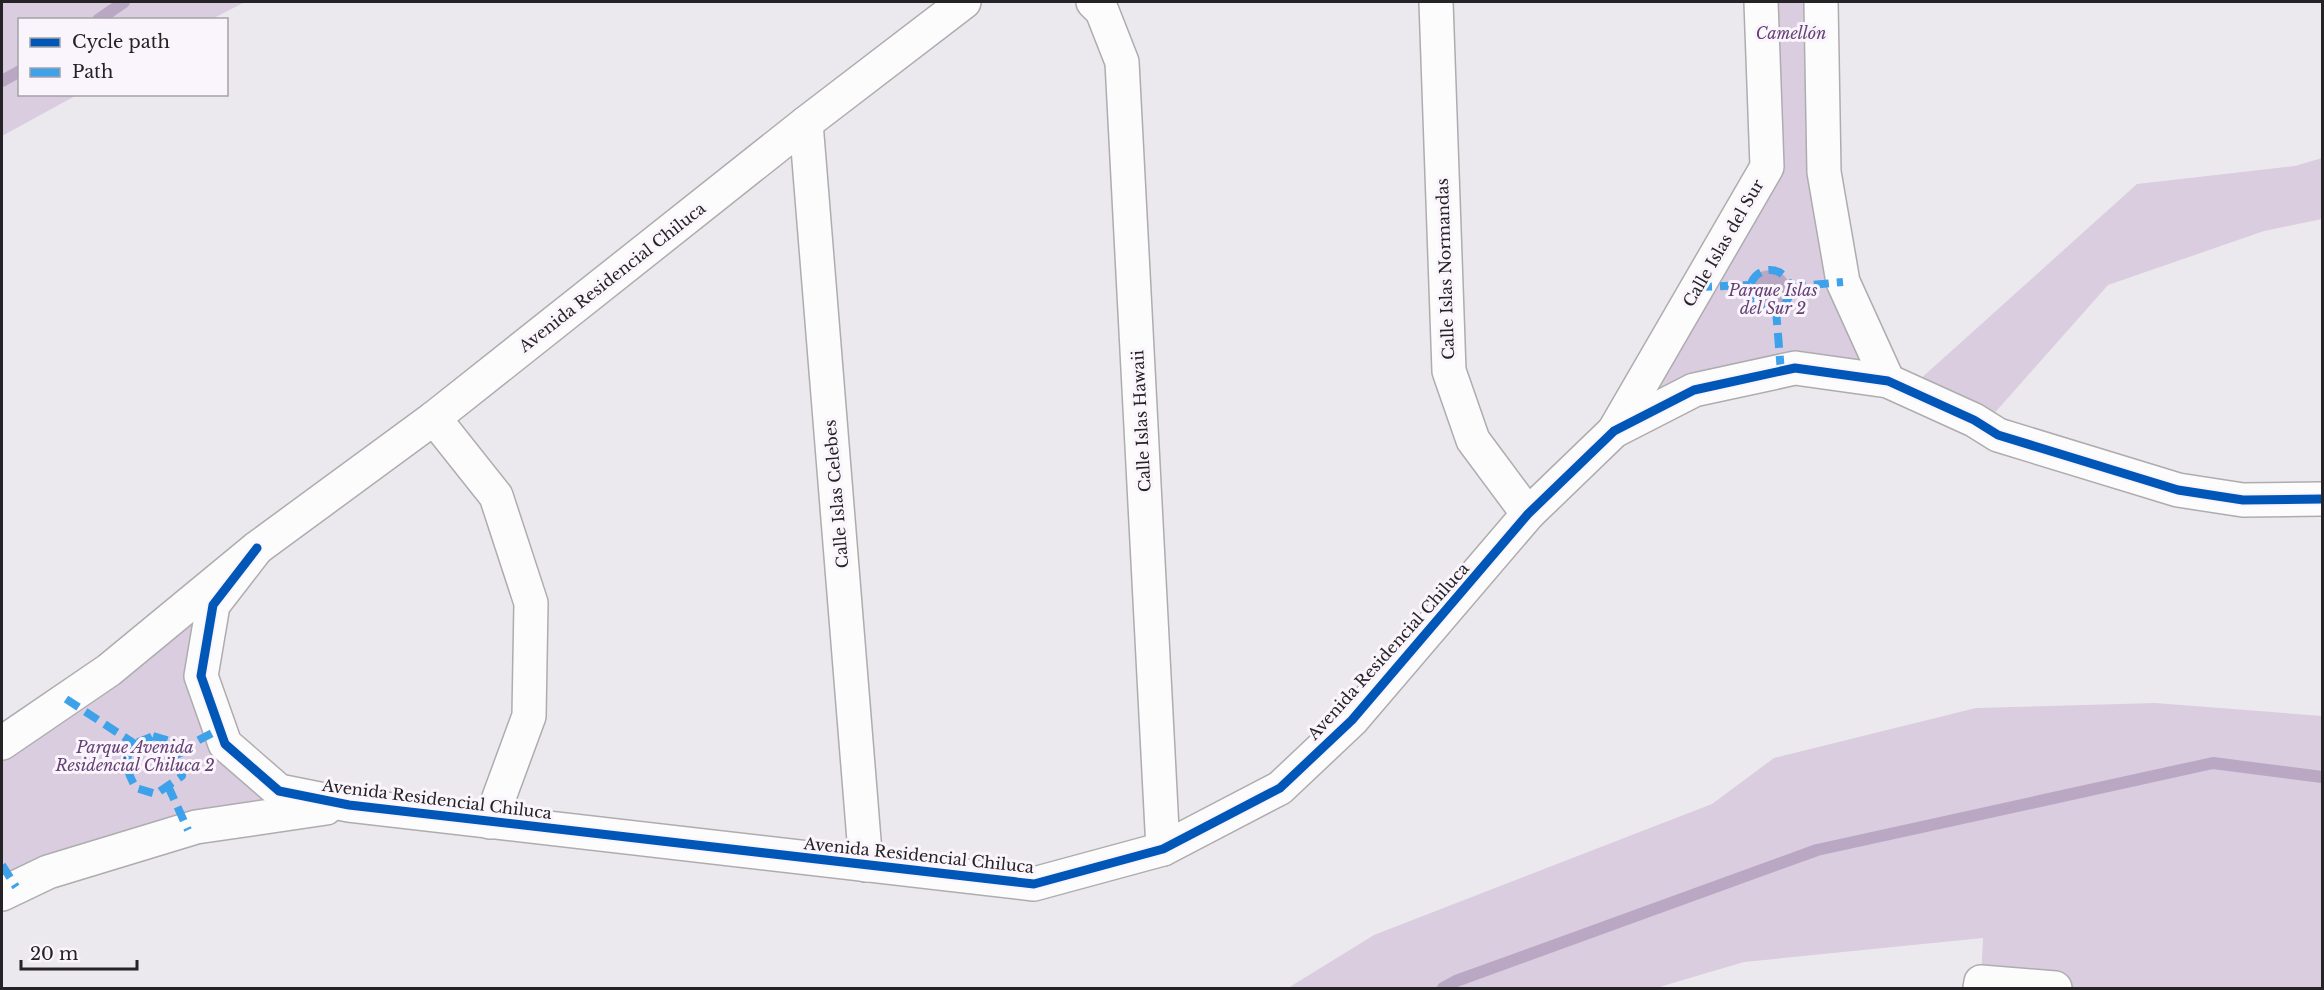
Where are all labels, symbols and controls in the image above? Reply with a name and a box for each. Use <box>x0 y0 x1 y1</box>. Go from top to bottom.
legend <box>18 18 228 96</box>
park label: Camellón <box>1756 23 1826 43</box>
text: Cycle path <box>72 31 170 53</box>
text: Path <box>72 61 113 83</box>
street label: Calle Islas del Sur <box>1678 175 1768 310</box>
street label: Calle Islas Normandas <box>1432 178 1458 360</box>
street label: Avenida Residencial Chiluca <box>514 198 709 357</box>
park label: Parque Islas del Sur 2 <box>1727 280 1818 318</box>
street label: Calle Islas Hawaii <box>1127 349 1155 493</box>
street label: Calle Islas Celebes <box>820 419 852 569</box>
street label: Avenida Residencial Chiluca <box>1303 558 1473 744</box>
park label: Parque Avenida Residencial Chiluca 2 <box>54 737 215 775</box>
street label: Avenida Residencial Chiluca <box>320 775 553 823</box>
street label: Avenida Residencial Chiluca <box>802 833 1035 877</box>
scale bar <box>21 933 136 971</box>
text: 20 m <box>30 943 78 965</box>

